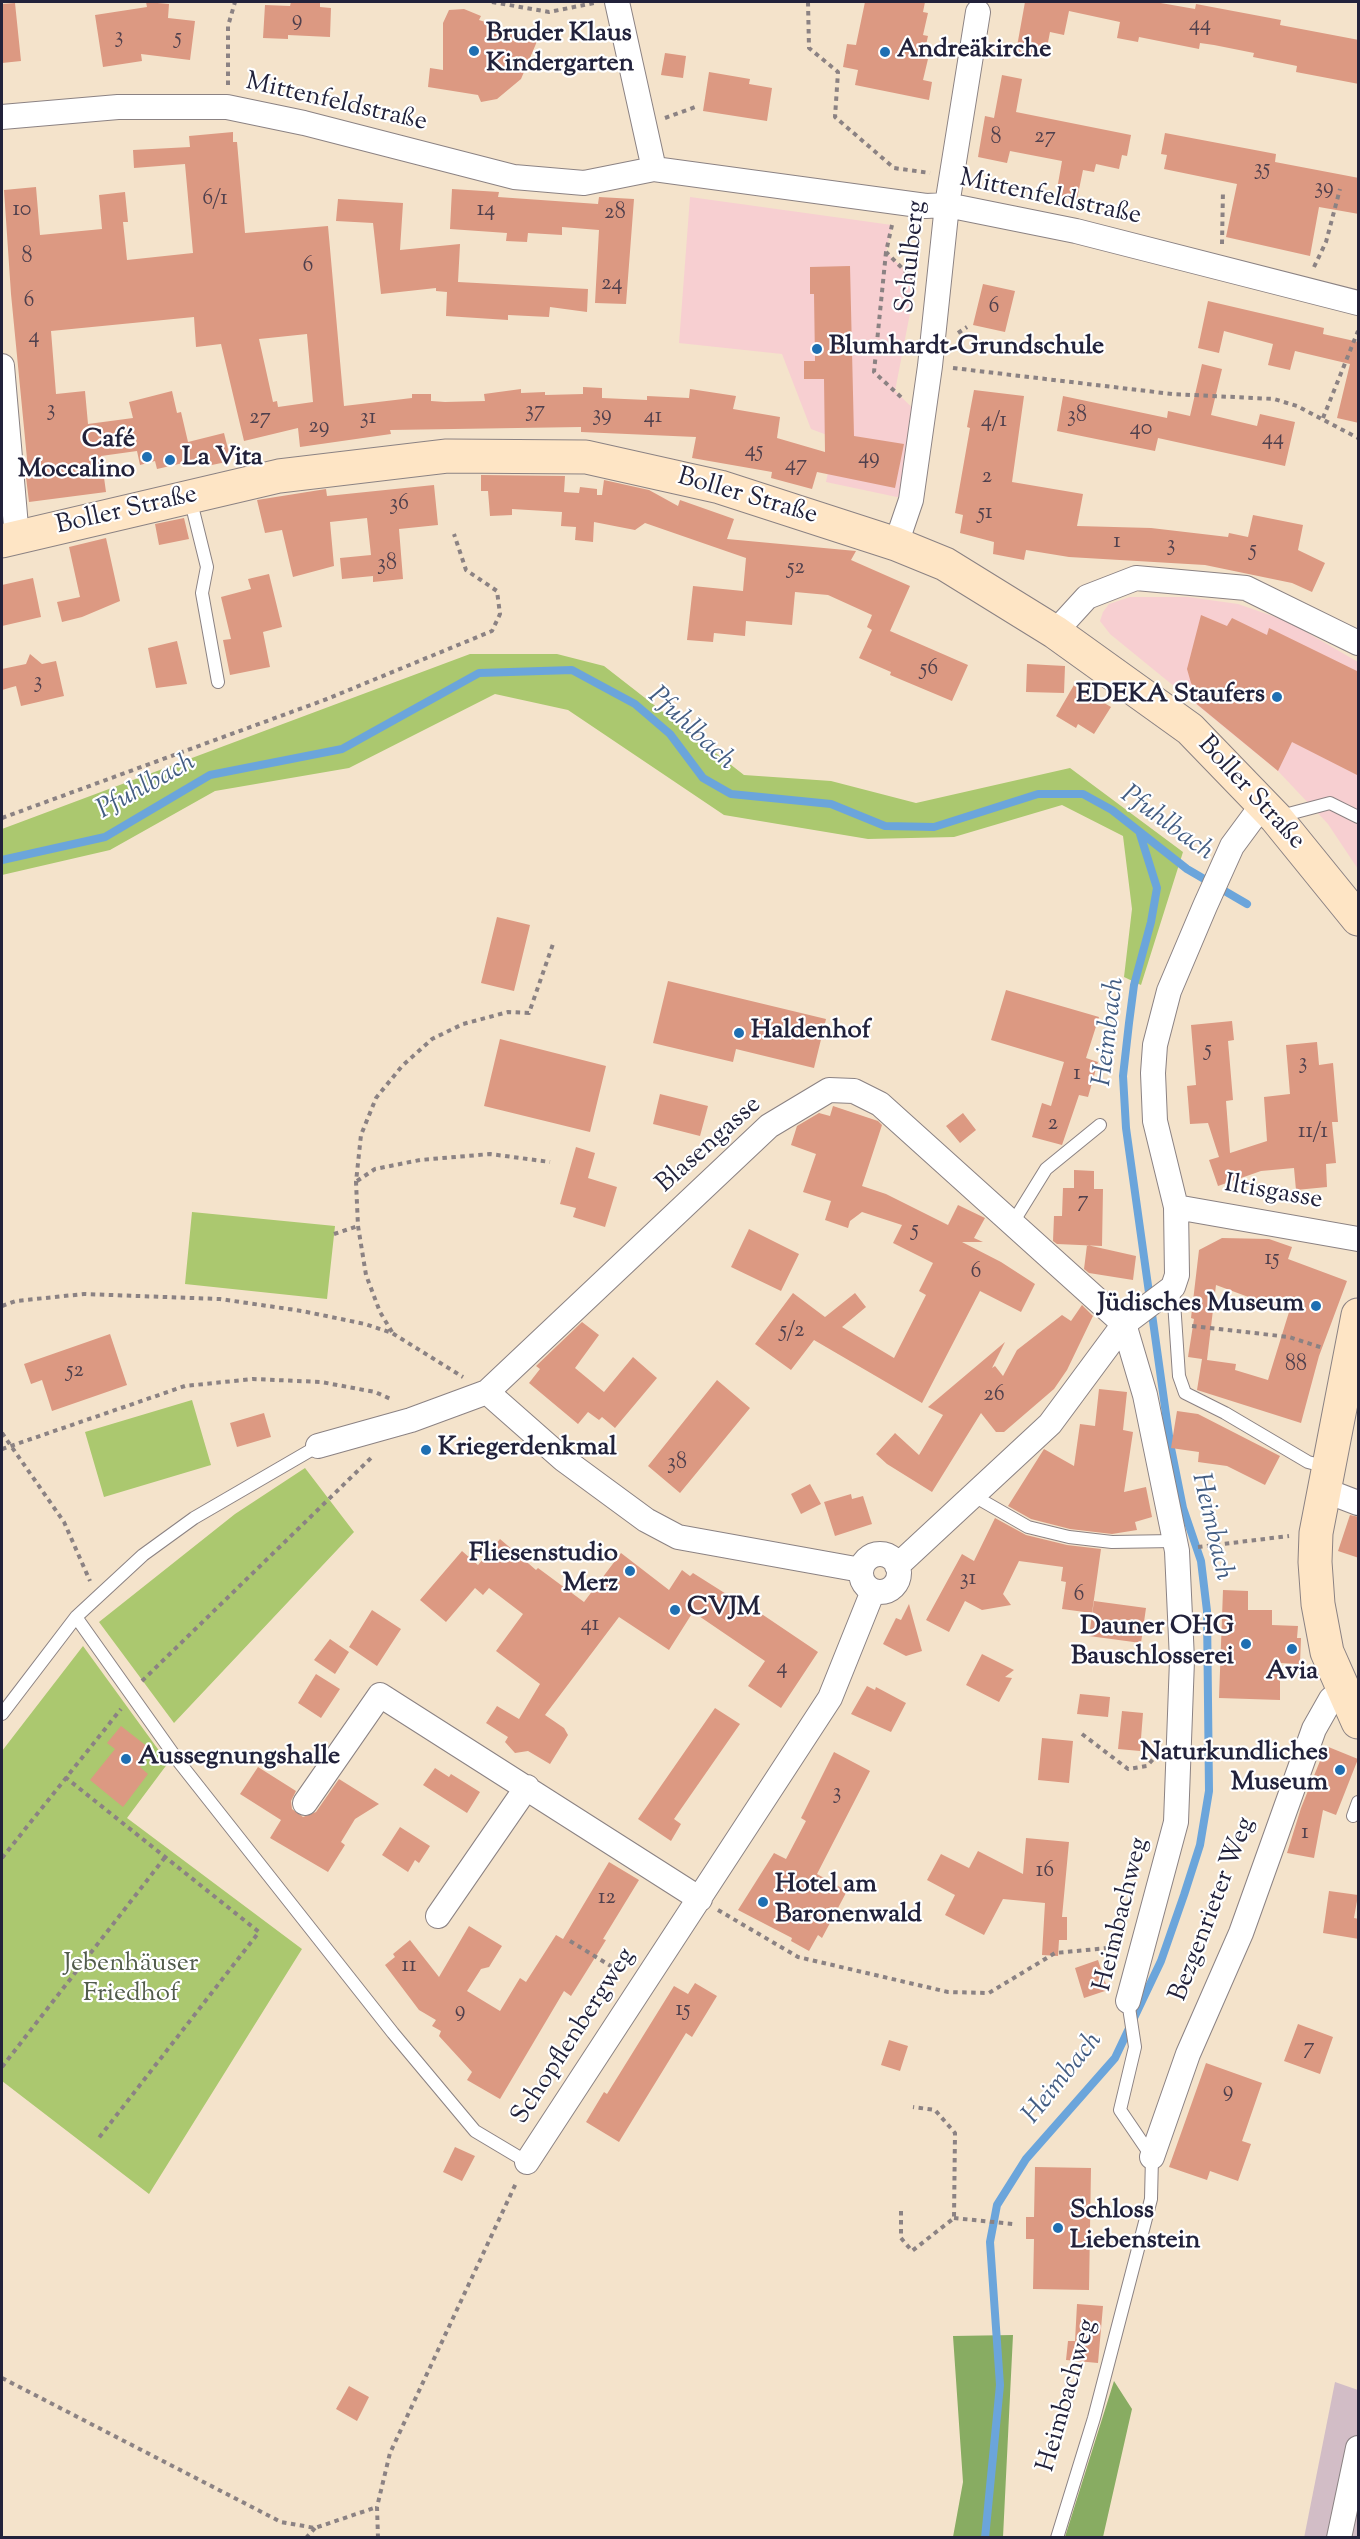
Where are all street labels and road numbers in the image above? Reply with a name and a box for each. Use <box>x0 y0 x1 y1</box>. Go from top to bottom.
street label: Mittenfeldstraße <box>242 68 430 140</box>
street label: Mittenfeldstraße <box>956 164 1144 234</box>
street label: Schulberg <box>892 199 934 315</box>
street label: Boller Straße <box>673 463 821 533</box>
street label: Boller Straße <box>53 481 201 543</box>
street label: Boller Straße <box>1189 731 1311 857</box>
street label: Blasengasse <box>651 1091 769 1201</box>
street label: Iltisgasse <box>1221 1170 1325 1218</box>
street label: Bezgenrieter Weg <box>1165 1814 1263 2006</box>
street label: Heimbachweg <box>1089 1835 1157 1995</box>
street label: Schopflenbergweg <box>506 1943 644 2131</box>
street label: Heimbachweg <box>1032 2316 1106 2476</box>

